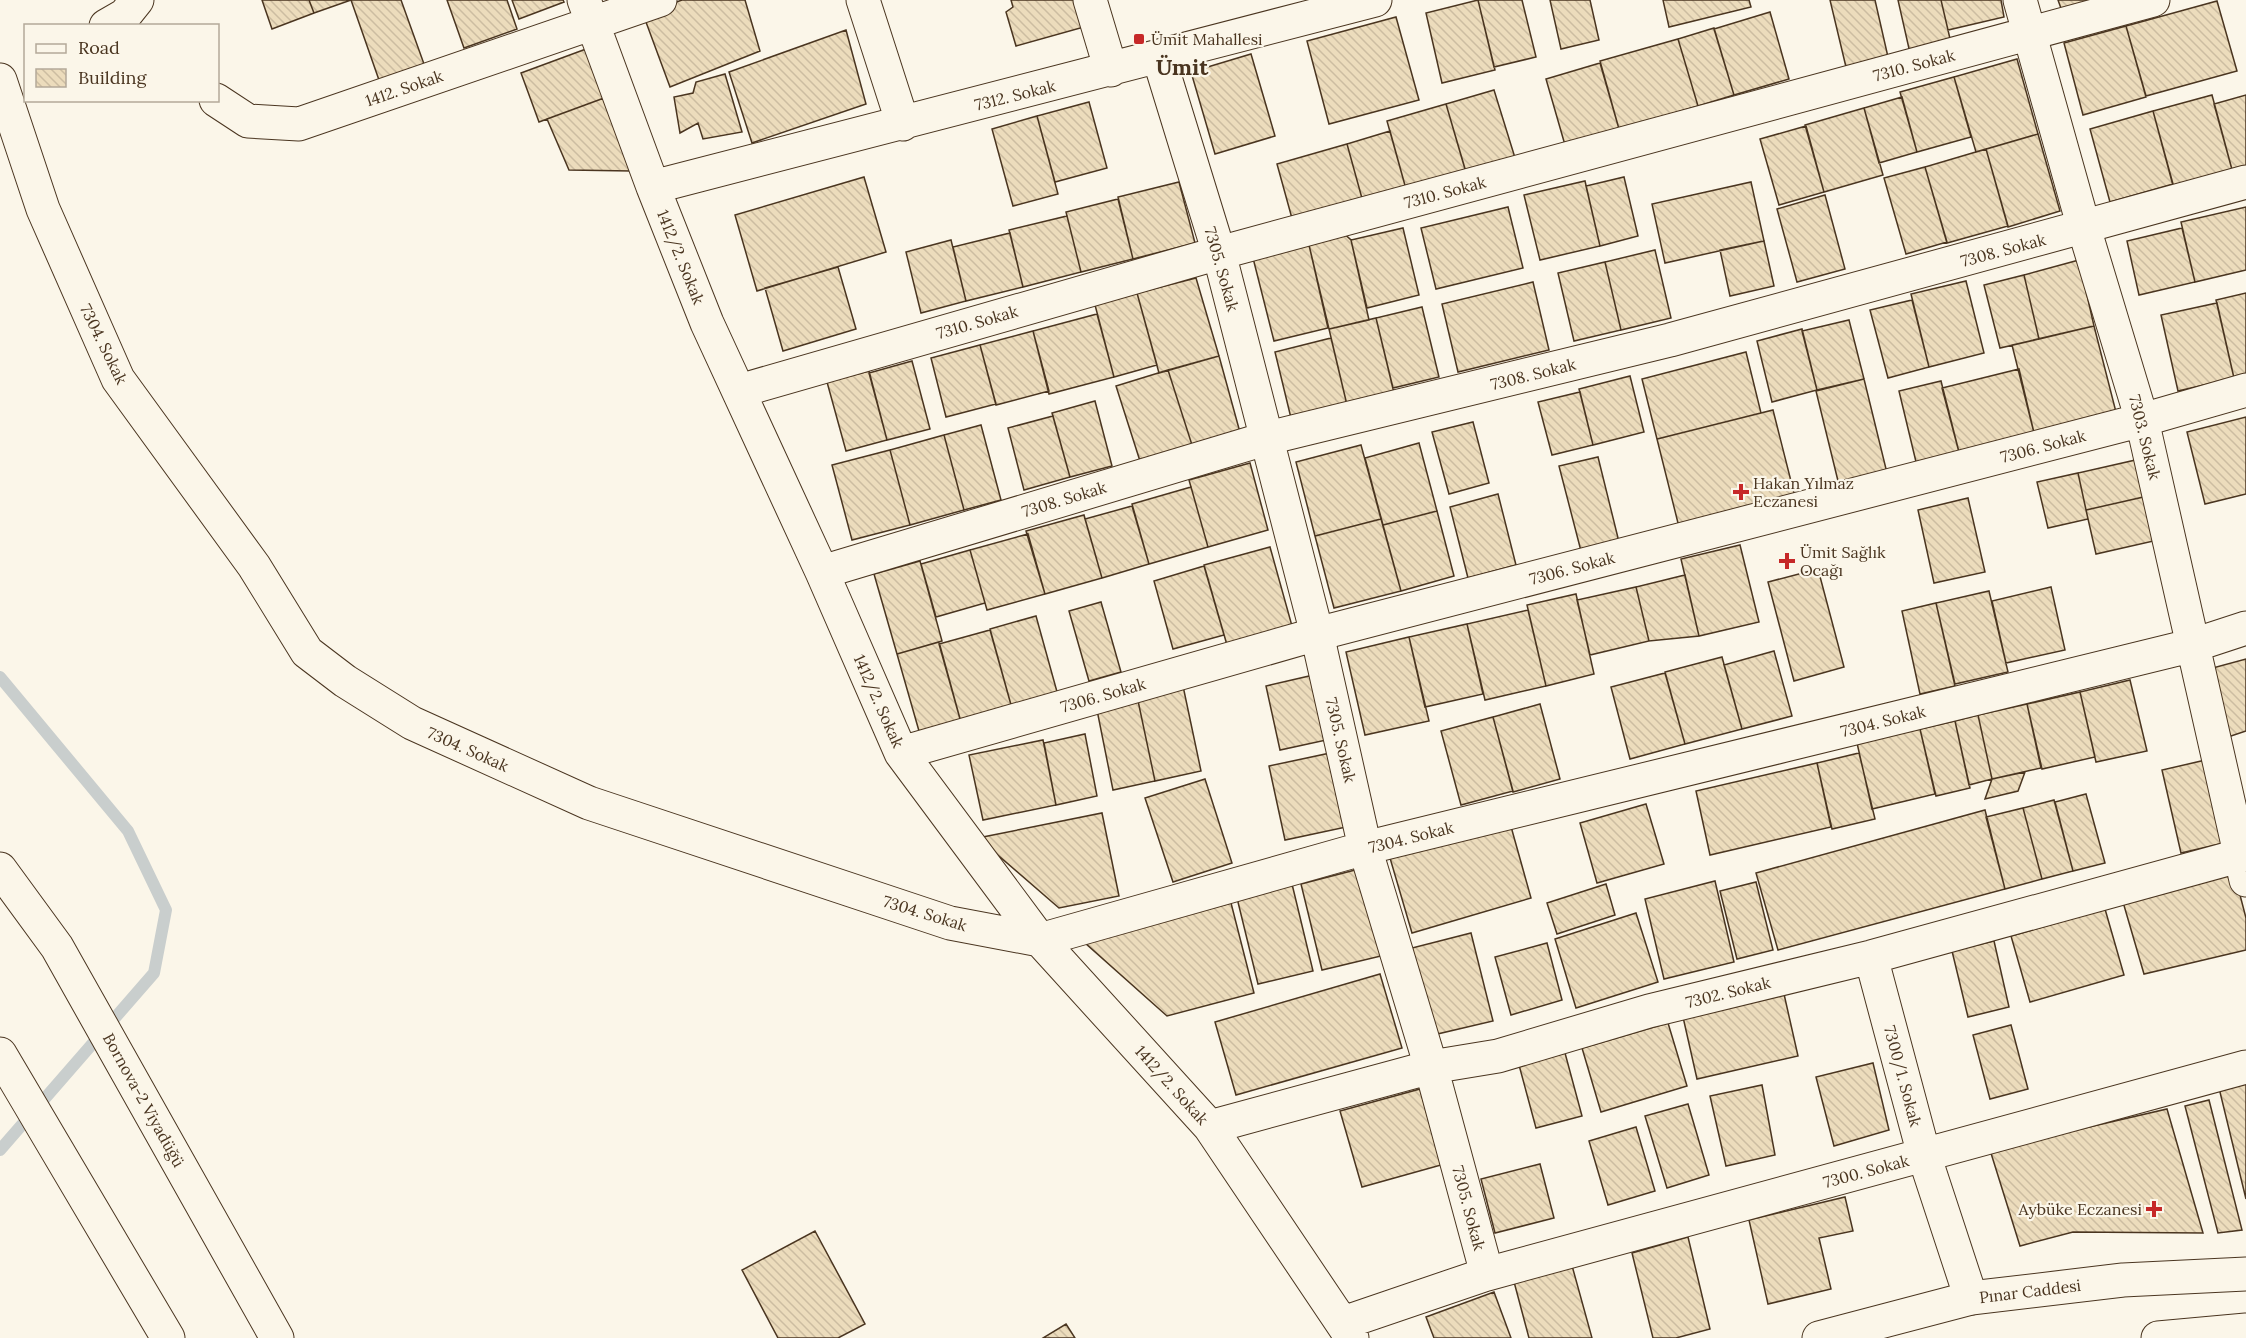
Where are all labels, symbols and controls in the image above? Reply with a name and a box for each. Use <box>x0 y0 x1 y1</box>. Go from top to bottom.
legend <box>24 24 219 102</box>
place label: Ümit Mahallesi <box>1151 29 1263 49</box>
marker: Ümit Mahallesi <box>1132 32 1146 46</box>
text: Road <box>78 36 120 59</box>
street label: 7310. Sokak <box>1871 44 1957 86</box>
district label: Ümit <box>1156 53 1209 81</box>
street label: 1412. Sokak <box>362 65 446 111</box>
text: Building <box>78 66 148 89</box>
street label: 7312. Sokak <box>972 75 1058 115</box>
street label: 7310. Sokak <box>1402 171 1488 213</box>
street label: 1412/2. Sokak <box>652 207 709 308</box>
street label: 7305. Sokak <box>1200 224 1244 314</box>
street label: 7308. Sokak <box>1958 229 2048 271</box>
street label: 7304. Sokak <box>76 301 132 388</box>
street label: 7310. Sokak <box>934 301 1020 343</box>
street label: 7308. Sokak <box>1488 354 1578 394</box>
street label: 7303. Sokak <box>2125 392 2165 482</box>
street label: 7306. Sokak <box>1998 425 2088 467</box>
place label: Hakan Yılmaz Eczanesi <box>1753 473 1854 511</box>
street label: 7308. Sokak <box>1019 477 1109 521</box>
marker: Hakan Yılmaz Eczanesi <box>1734 485 1748 499</box>
place label: Ümit Sağlık Ocağı <box>1800 542 1886 580</box>
street label: 7306. Sokak <box>1527 547 1617 589</box>
marker: Ümit Sağlık Ocağı <box>1778 552 1796 570</box>
street label: 1412/2. Sokak <box>849 651 909 752</box>
street label: 7306. Sokak <box>1058 673 1148 717</box>
street label: 7305. Sokak <box>1321 695 1361 785</box>
street label: 7304. Sokak <box>1838 701 1928 741</box>
street label: 7304. Sokak <box>424 722 512 776</box>
street label: 7304. Sokak <box>1366 817 1456 857</box>
street label: 7304. Sokak <box>881 891 970 935</box>
street label: 7302. Sokak <box>1684 972 1773 1012</box>
street label: 7300/1. Sokak <box>1879 1023 1926 1130</box>
street label: Bornova-2 Viyadüğü <box>99 1029 189 1171</box>
street label: 1412/2. Sokak <box>1130 1041 1213 1130</box>
street label: 7300. Sokak <box>1821 1150 1911 1192</box>
street label: 7305. Sokak <box>1448 1163 1490 1253</box>
place label: Aybüke Eczanesi <box>2018 1199 2142 1219</box>
marker: Aybüke Eczanesi <box>2147 1202 2161 1216</box>
street label: Pınar Caddesi <box>1978 1275 2082 1307</box>

